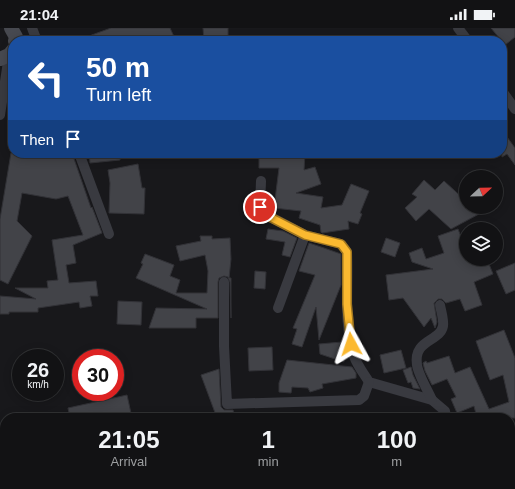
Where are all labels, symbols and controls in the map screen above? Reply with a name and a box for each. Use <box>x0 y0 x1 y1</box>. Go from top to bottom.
text: 21:04 <box>20 6 58 23</box>
icon: left <box>20 52 72 104</box>
text: 50 m <box>86 52 150 83</box>
text: Turn left <box>86 85 151 105</box>
icon: arrive <box>62 128 84 150</box>
text: Then <box>20 131 54 148</box>
north arrow <box>459 170 503 214</box>
map controls <box>459 170 503 266</box>
pin <box>243 190 277 224</box>
icon: arrive <box>249 196 271 218</box>
button: layers <box>459 222 503 266</box>
position arrow <box>330 323 372 365</box>
speed limit sign: 30 <box>72 349 124 401</box>
text: 26 <box>27 359 49 381</box>
text: km/h <box>27 379 49 390</box>
text: 21:05 <box>98 426 160 453</box>
text: 1 <box>261 426 275 453</box>
text: 100 <box>377 426 417 453</box>
text: Arrival <box>110 454 147 469</box>
text: min <box>258 454 279 469</box>
text: m <box>391 454 402 469</box>

